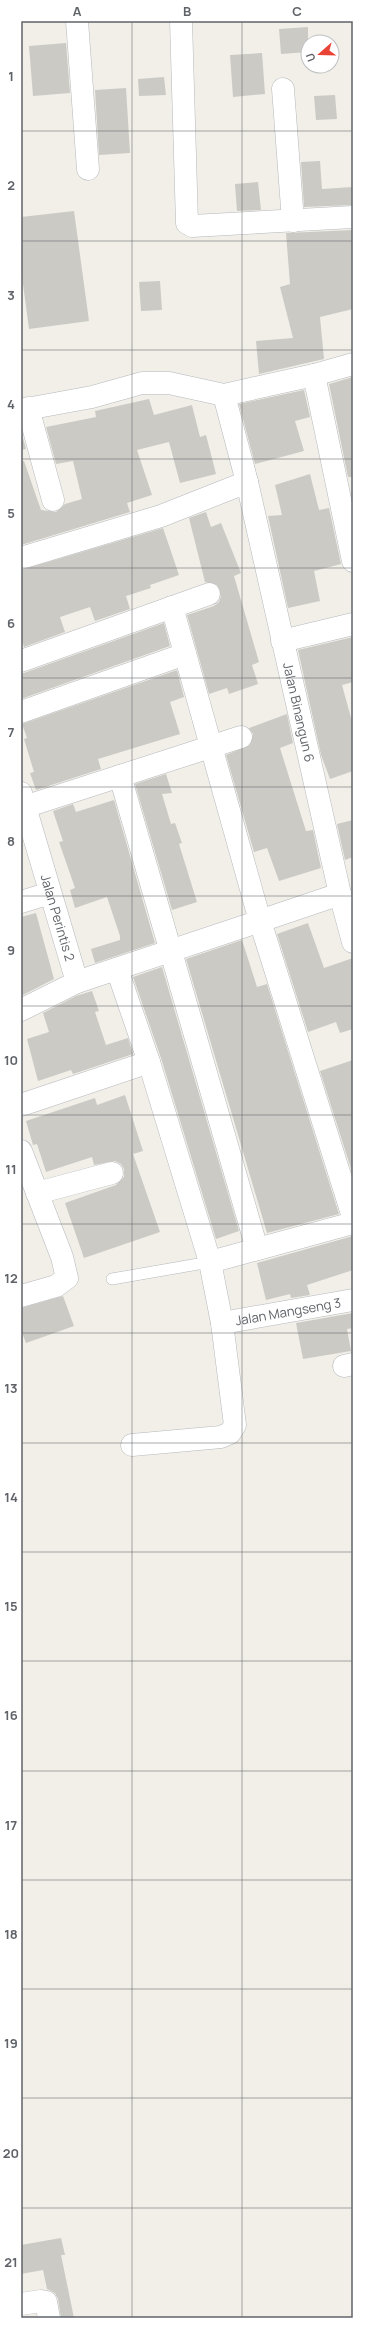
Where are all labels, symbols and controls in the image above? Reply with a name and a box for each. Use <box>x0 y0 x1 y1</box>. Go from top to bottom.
text: A <box>73 2 82 20</box>
text: B <box>183 2 191 20</box>
text: C <box>292 2 302 20</box>
north arrow <box>300 34 340 74</box>
text: U <box>302 51 319 64</box>
text: 1 <box>8 67 14 85</box>
text: 2 <box>7 176 15 194</box>
text: 3 <box>7 286 15 304</box>
text: 4 <box>7 395 15 413</box>
text: 5 <box>7 504 15 522</box>
text: 6 <box>7 614 15 632</box>
street label: Jalan Binangun 6 <box>279 661 319 764</box>
text: 7 <box>8 723 15 741</box>
text: 8 <box>7 832 15 850</box>
street label: Jalan Perintis 2 <box>37 872 79 963</box>
text: 9 <box>7 941 15 959</box>
text: 10 <box>4 1051 18 1069</box>
text: 11 <box>5 1160 17 1178</box>
text: 12 <box>4 1269 18 1287</box>
street label: Jalan Mangseng 3 <box>234 1293 342 1330</box>
text: 13 <box>4 1379 18 1397</box>
text: 14 <box>4 1488 18 1506</box>
text: 15 <box>4 1597 18 1615</box>
text: 16 <box>4 1706 18 1724</box>
text: 17 <box>5 1816 17 1834</box>
text: 18 <box>4 1925 18 1943</box>
text: 19 <box>4 2034 18 2052</box>
text: 20 <box>3 2144 19 2162</box>
text: 21 <box>4 2253 18 2271</box>

